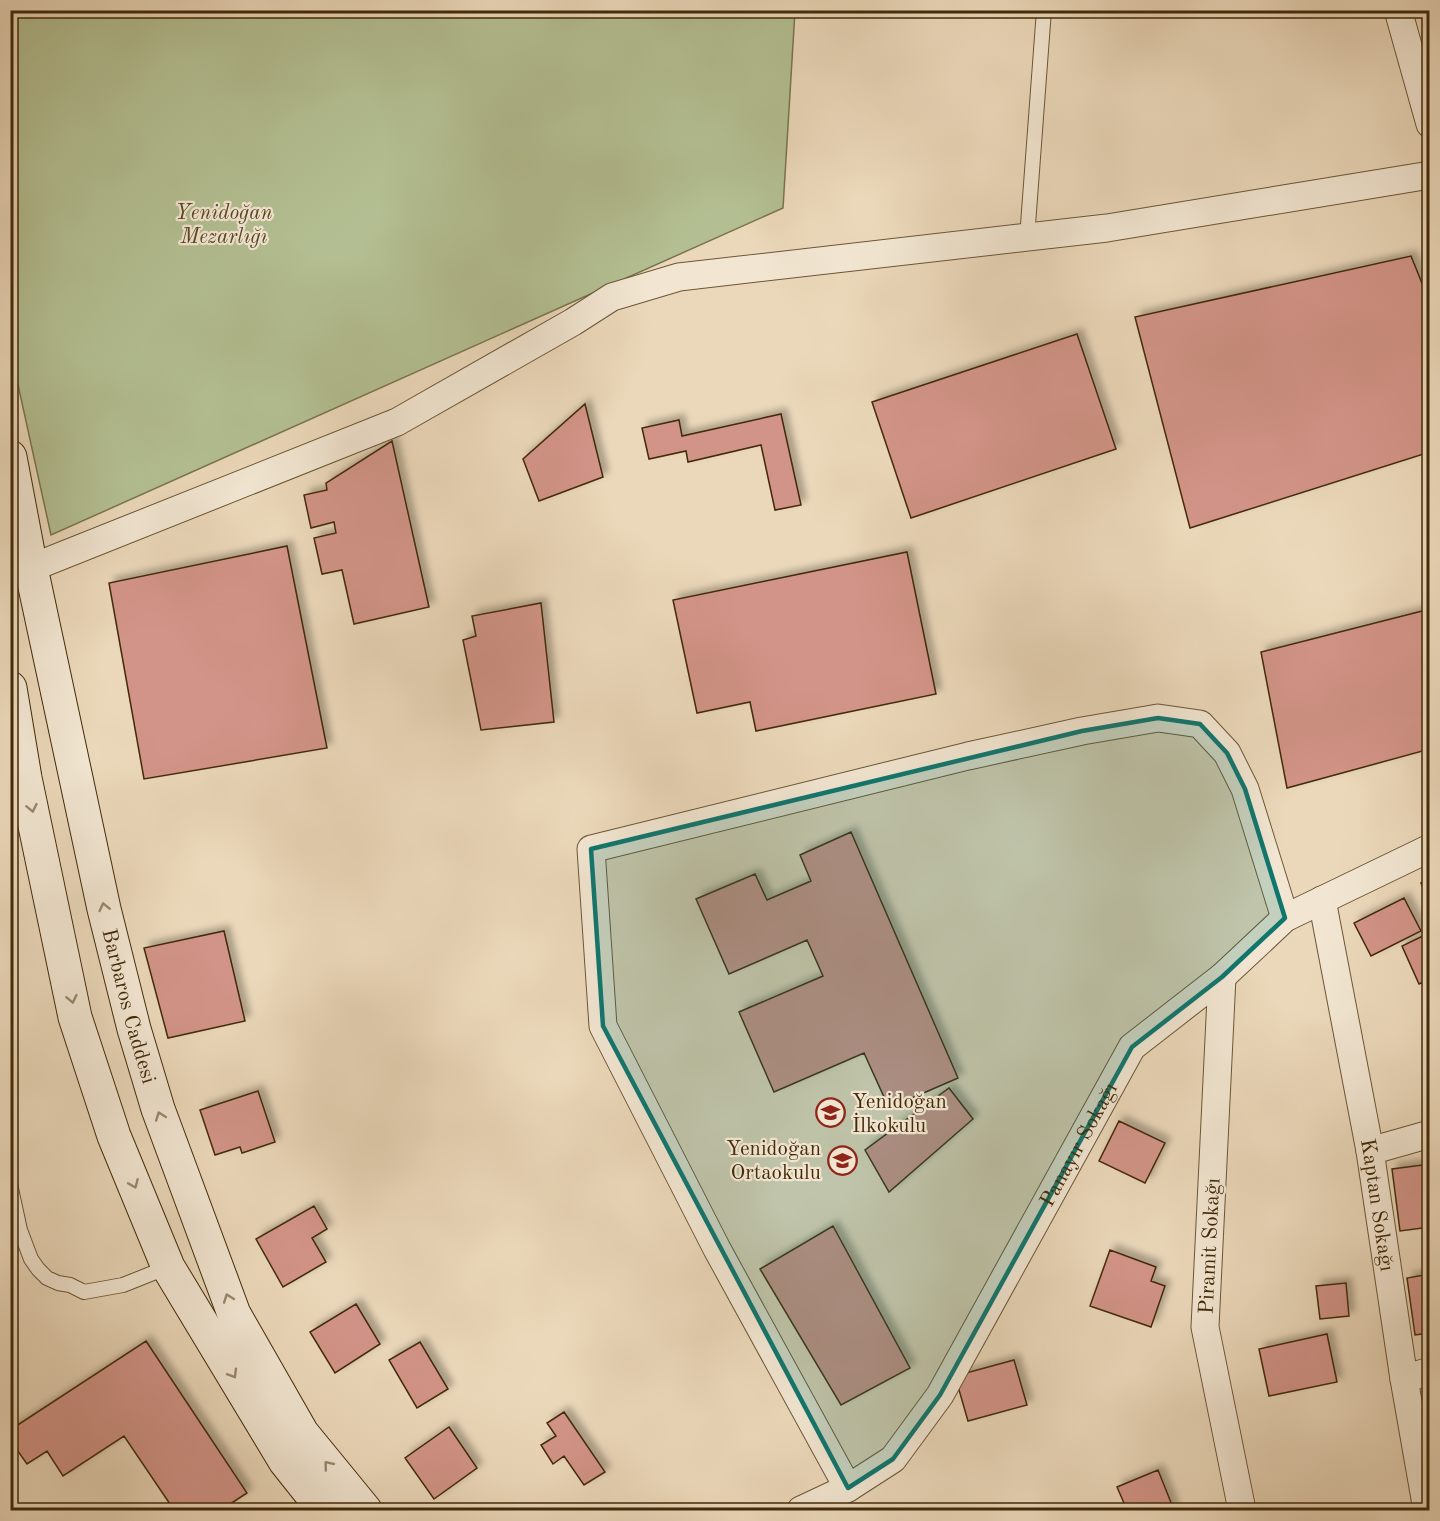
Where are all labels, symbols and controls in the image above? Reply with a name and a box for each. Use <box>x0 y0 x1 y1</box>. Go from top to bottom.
park label: Yenidoğan Mezarlığı <box>176 203 272 248</box>
one-way arrow <box>24 803 37 813</box>
one-way arrow <box>98 902 111 912</box>
street label: Barbaros Caddesi <box>97 927 159 1086</box>
one-way arrow <box>65 994 78 1004</box>
street label: Panayır Sokağı <box>1037 1080 1122 1211</box>
place label: Yenidoğan İlkokulu <box>852 1092 947 1137</box>
school or university icon: Yenidoğan İlkokulu <box>815 1097 847 1129</box>
one-way arrow <box>155 1111 168 1121</box>
street label: Kaptan Sokağı <box>1356 1137 1397 1273</box>
place label: Yenidoğan Ortaokulu <box>726 1139 821 1184</box>
school or university icon: Yenidoğan Ortaokulu <box>826 1144 858 1176</box>
one-way arrow <box>127 1177 139 1188</box>
street label: Piramit Sokağı <box>1196 1177 1225 1315</box>
one-way arrow <box>223 1293 236 1304</box>
one-way arrow <box>226 1368 237 1379</box>
one-way arrow <box>324 1461 335 1472</box>

